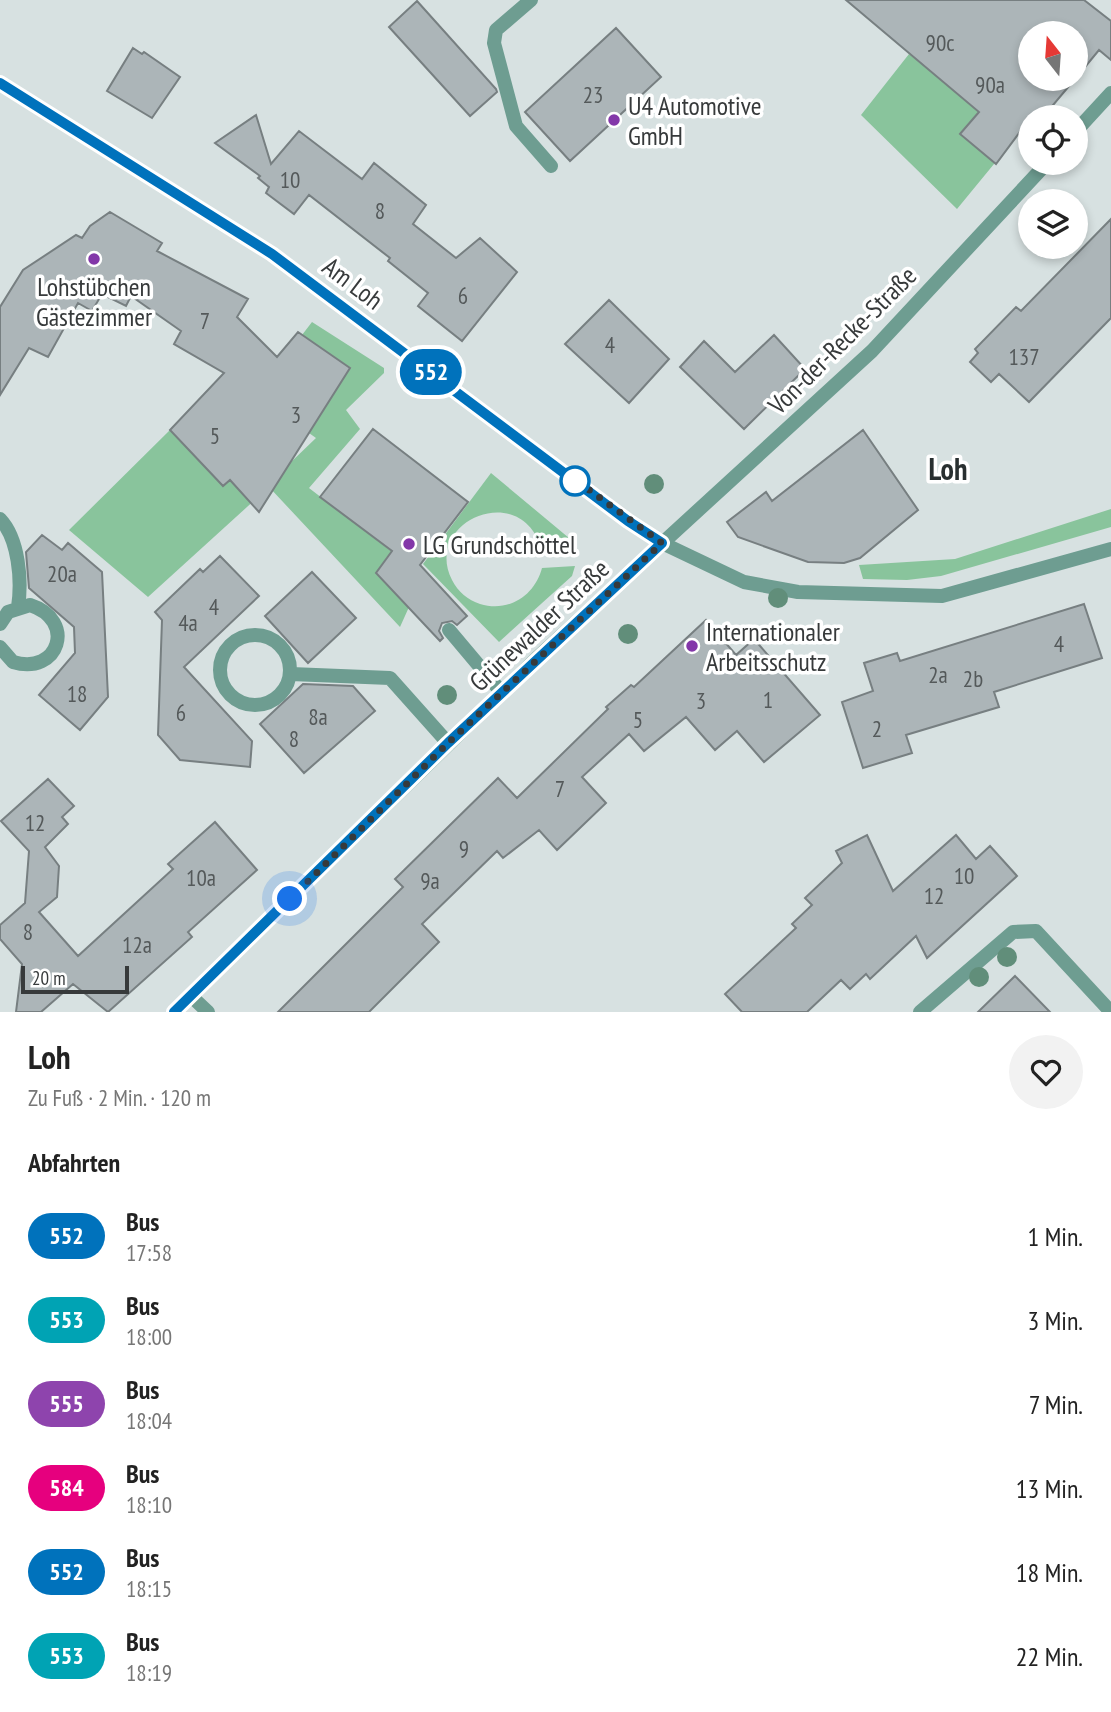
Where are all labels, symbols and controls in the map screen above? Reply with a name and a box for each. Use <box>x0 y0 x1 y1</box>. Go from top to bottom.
north arrow <box>1018 21 1088 91</box>
map controls <box>1018 21 1088 259</box>
house number: 90c <box>926 28 954 57</box>
house number: 90a <box>975 70 1005 99</box>
house number: 23 <box>583 80 603 109</box>
place label: U4 Automotive GmbH <box>628 89 762 152</box>
button: locate <box>1018 105 1088 175</box>
marker: U4 Automotive GmbH <box>606 112 622 128</box>
house number: 10 <box>280 165 300 194</box>
button: layers <box>1018 189 1088 259</box>
house number: 8 <box>375 196 385 225</box>
street label: Am Loh <box>316 250 390 316</box>
marker: Lohstübchen Gästezimmer <box>86 251 102 267</box>
street label: Von-der-Recke-Straße <box>760 259 923 422</box>
place label: Lohstübchen Gästezimmer <box>36 270 152 333</box>
house number: 6 <box>458 281 468 310</box>
house number: 7 <box>200 306 210 335</box>
house number: 4 <box>605 330 615 359</box>
house number: 137 <box>1008 342 1040 371</box>
line badge: 552 <box>391 349 471 395</box>
text: 552 <box>414 356 448 387</box>
house number: 3 <box>291 400 301 429</box>
house number: 5 <box>210 421 220 450</box>
district label: Loh <box>929 449 967 488</box>
unlabelled marker <box>560 466 590 496</box>
place label: LG Grundschöttel <box>423 528 576 561</box>
marker: LG Grundschöttel <box>401 536 417 552</box>
street label: Grünewalder Straße <box>462 552 616 698</box>
house number: 20a <box>47 559 77 588</box>
house number: 4 <box>209 592 219 621</box>
house number: 4a <box>178 608 198 637</box>
place label: Internationaler Arbeitsschutz <box>706 615 840 678</box>
house number: 4 <box>1054 629 1064 658</box>
marker: Internationaler Arbeitsschutz <box>684 638 700 654</box>
house number: 2a <box>928 660 948 689</box>
house number: 2b <box>963 664 983 693</box>
house number: 18 <box>67 679 87 708</box>
house number: 1 <box>763 685 773 714</box>
house number: 3 <box>696 686 706 715</box>
house number: 6 <box>176 698 186 727</box>
house number: 8a <box>308 702 328 731</box>
house number: 5 <box>633 705 643 734</box>
house number: 2 <box>872 714 882 743</box>
house number: 8 <box>289 724 299 753</box>
house number: 7 <box>555 774 565 803</box>
house number: 12 <box>25 808 45 837</box>
house number: 9 <box>459 834 469 863</box>
house number: 10 <box>954 861 974 890</box>
house number: 10a <box>186 863 216 892</box>
house number: 9a <box>420 866 440 895</box>
your location <box>272 881 307 916</box>
house number: 12 <box>924 881 944 910</box>
house number: 8 <box>23 917 33 946</box>
house number: 12a <box>122 930 152 959</box>
scale bar <box>21 963 130 995</box>
text: 20 m <box>32 966 66 990</box>
text: Loh <box>28 1035 71 1078</box>
button: heart <box>1009 1035 1083 1109</box>
text: Zu Fuß · 2 Min. · 120 m <box>28 1083 211 1112</box>
text: Abfahrten <box>28 1146 120 1179</box>
text: Bus <box>126 1205 159 1238</box>
text: 552 <box>49 1220 84 1251</box>
text: 1 Min. <box>1028 1220 1083 1253</box>
text: 17:58 <box>126 1238 172 1267</box>
text: Bus <box>126 1289 159 1322</box>
text: 553 <box>49 1304 84 1335</box>
text: 3 Min. <box>1028 1304 1083 1337</box>
text: 18:00 <box>126 1322 172 1351</box>
text: Bus <box>126 1373 159 1406</box>
text: 555 <box>49 1388 84 1419</box>
text: 7 Min. <box>1029 1388 1083 1421</box>
text: 18:04 <box>126 1406 172 1435</box>
text: Bus <box>126 1457 159 1490</box>
text: 584 <box>49 1472 84 1503</box>
text: 13 Min. <box>1016 1472 1083 1505</box>
text: 18:10 <box>126 1490 172 1519</box>
text: Bus <box>126 1541 159 1574</box>
text: 552 <box>49 1556 84 1587</box>
text: 18 Min. <box>1016 1556 1083 1589</box>
text: 18:15 <box>126 1574 172 1603</box>
text: Bus <box>126 1625 159 1658</box>
text: 553 <box>49 1640 84 1671</box>
text: 22 Min. <box>1016 1640 1083 1673</box>
text: 18:19 <box>126 1658 172 1687</box>

